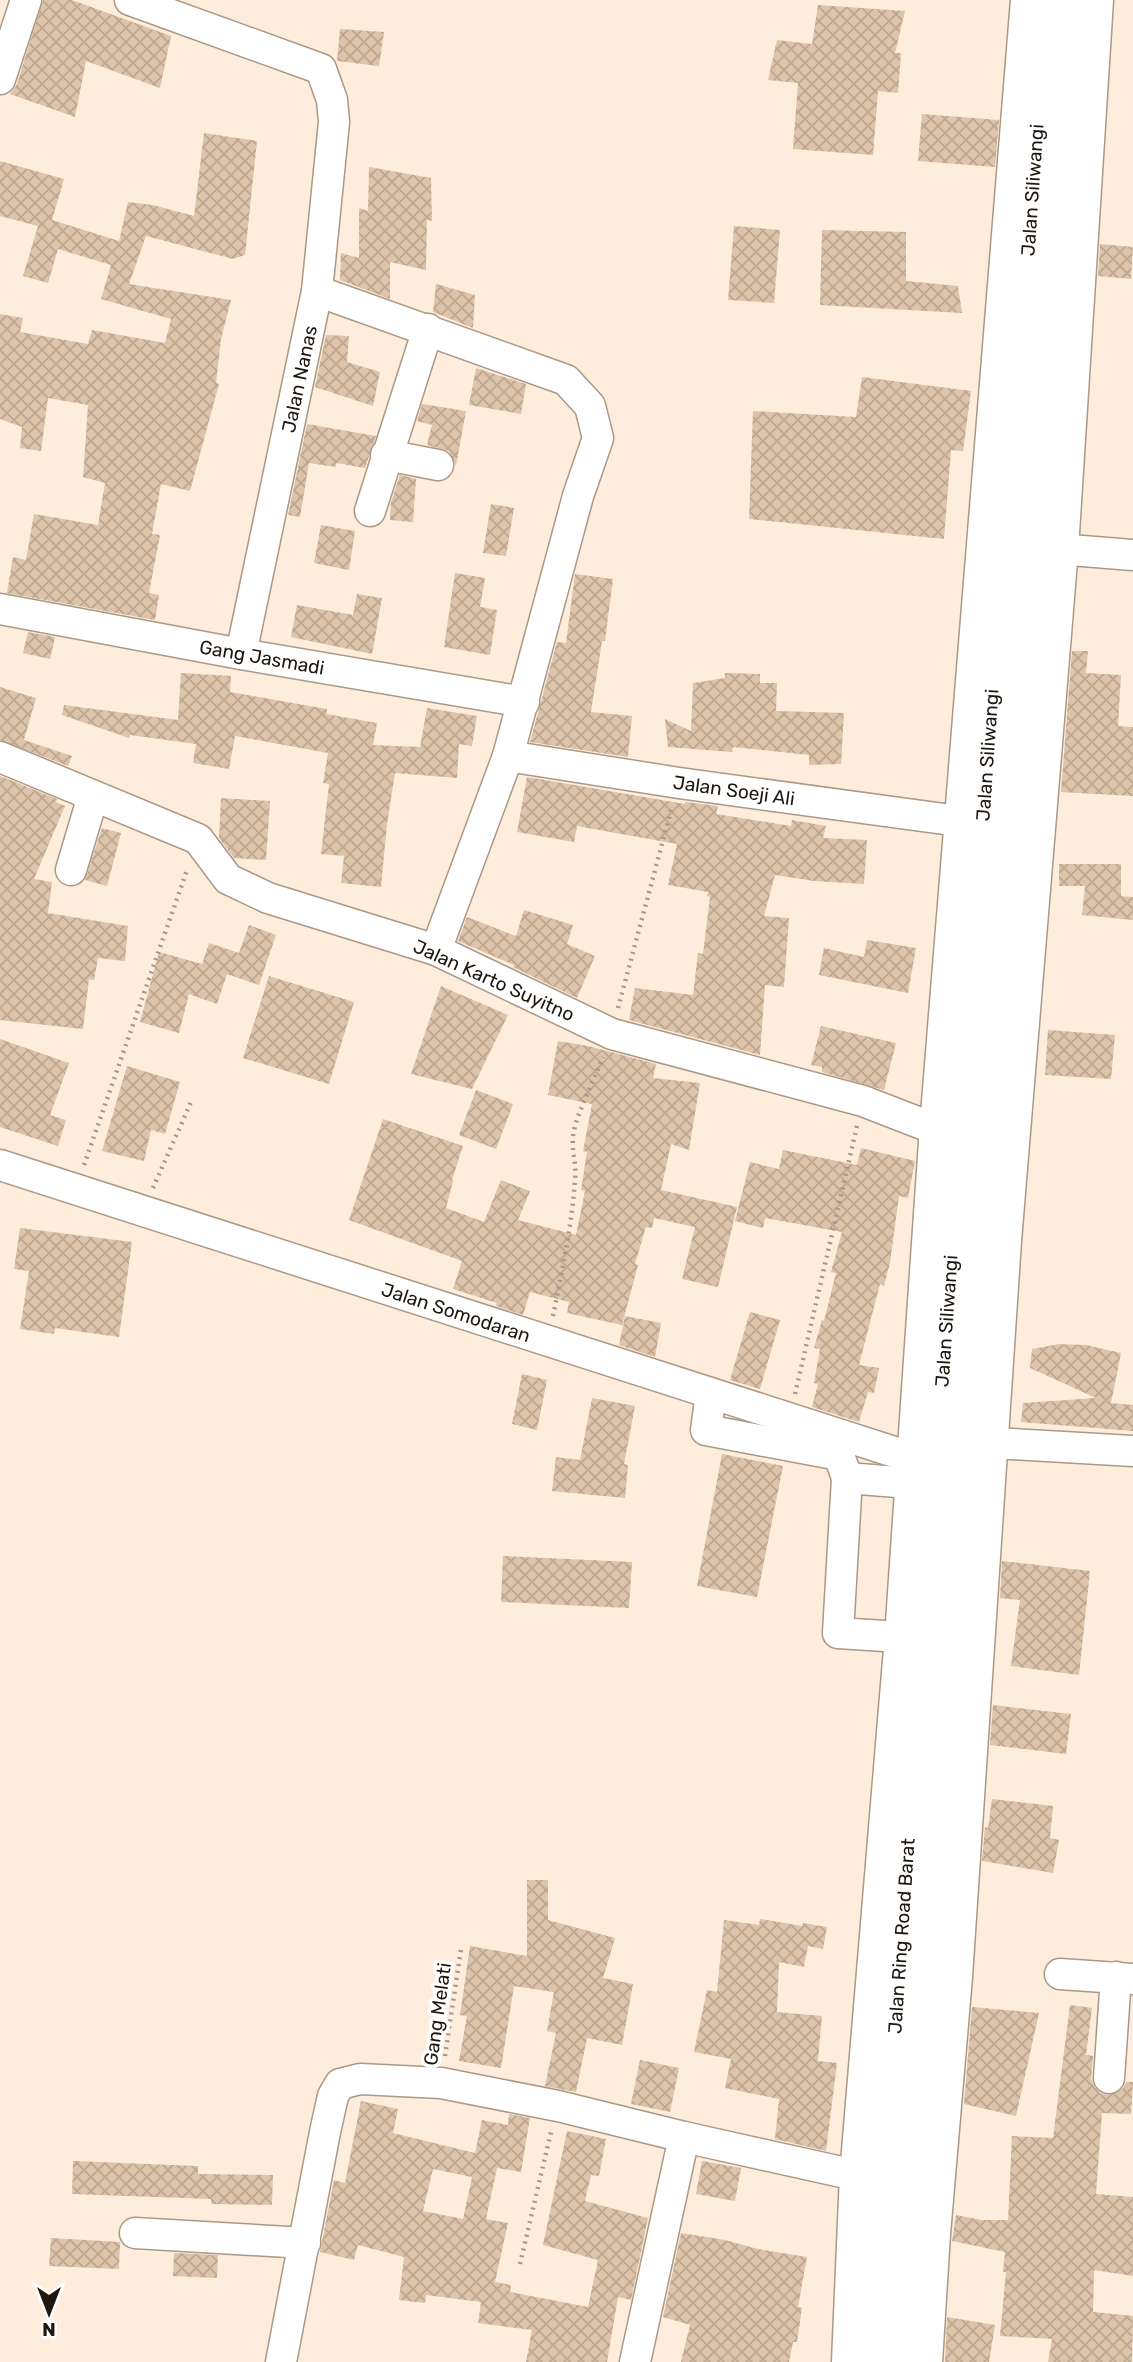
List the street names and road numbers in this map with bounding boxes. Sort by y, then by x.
street label: Jalan Siliwangi [1016,123,1049,257]
street label: Jalan Nanas [277,323,322,435]
street label: Gang Jasmadi [198,635,326,680]
street label: Jalan Siliwangi [971,688,1004,822]
street label: Jalan Soeji Ali [672,771,796,810]
street label: Jalan Karto Suyitno [410,935,578,1026]
street label: Jalan Siliwangi [930,1254,963,1388]
street label: Jalan Somodaran [379,1278,533,1347]
street label: Jalan Ring Road Barat [883,1837,920,2035]
street label: Gang Melati [419,1961,456,2067]

